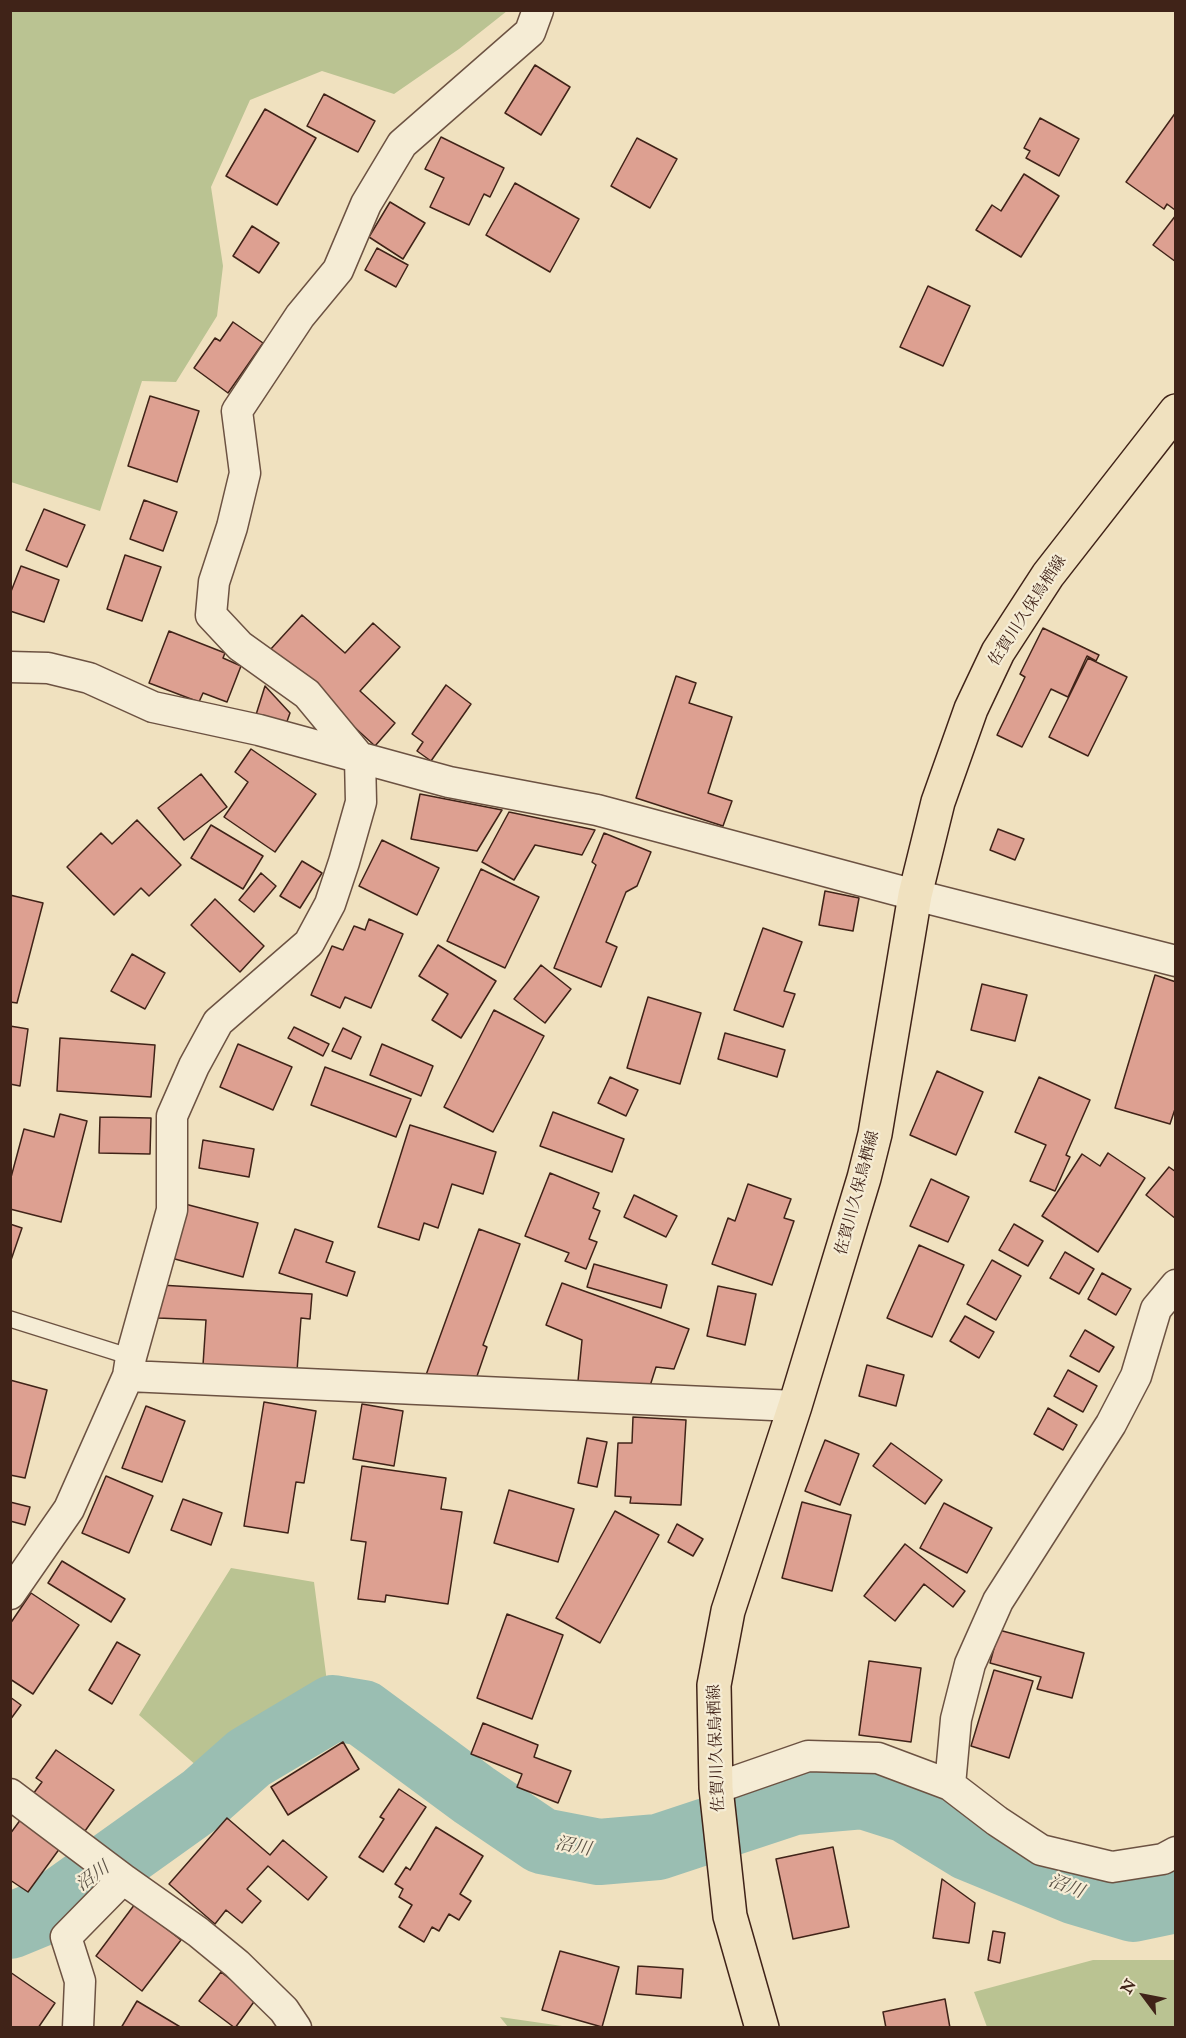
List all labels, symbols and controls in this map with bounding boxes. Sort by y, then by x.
street label: 佐賀川久保鳥栖線 [985,552,1071,670]
street label: 佐賀川久保鳥栖線 [832,1129,884,1257]
street label: 佐賀川久保鳥栖線 [705,1684,729,1812]
water label: 沼川 [553,1833,593,1861]
water label: 沼川 [72,1858,114,1896]
water label: 沼川 [1045,1870,1087,1904]
north arrow [1114,1966,1174,2026]
text: N [1117,1975,1140,1997]

